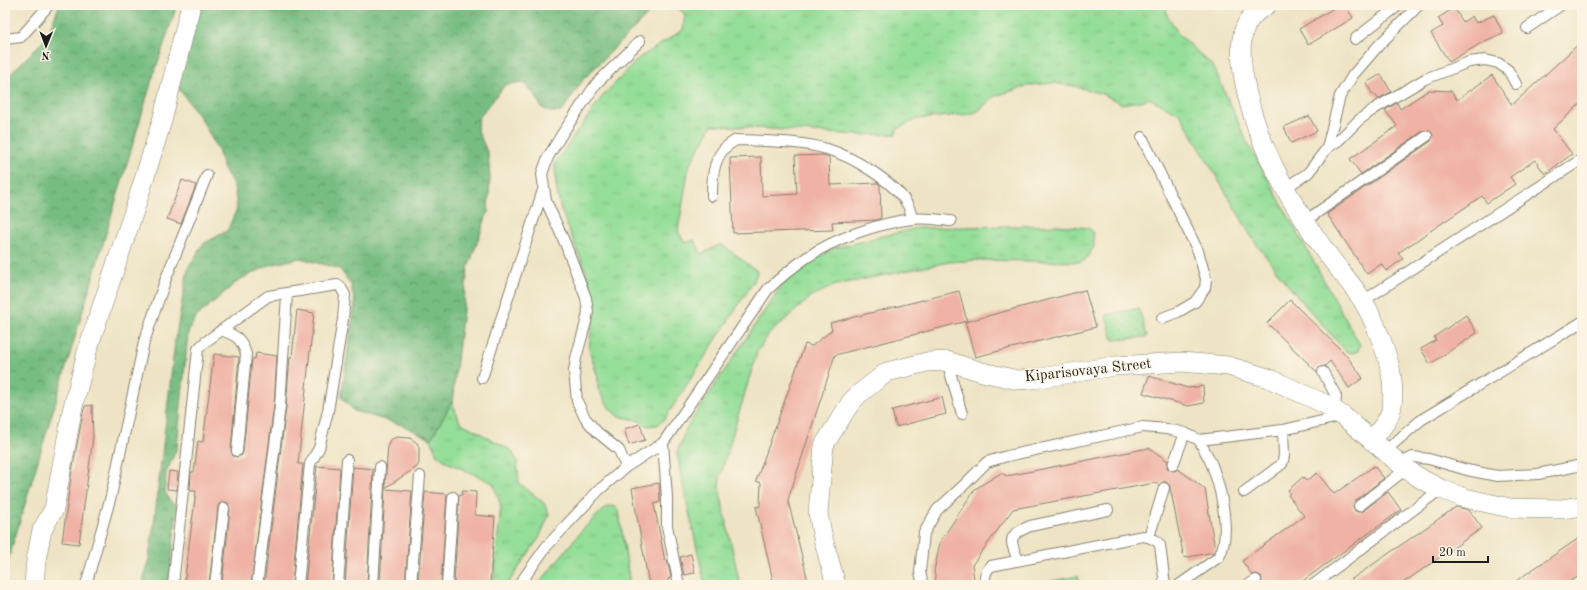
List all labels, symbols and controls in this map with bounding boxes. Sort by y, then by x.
north arrow [26,26,66,66]
text: N [41,49,50,60]
street label: Kiparisovaya Street [1024,357,1152,385]
scale bar [1433,538,1488,564]
text: 20 m [1439,547,1466,559]

